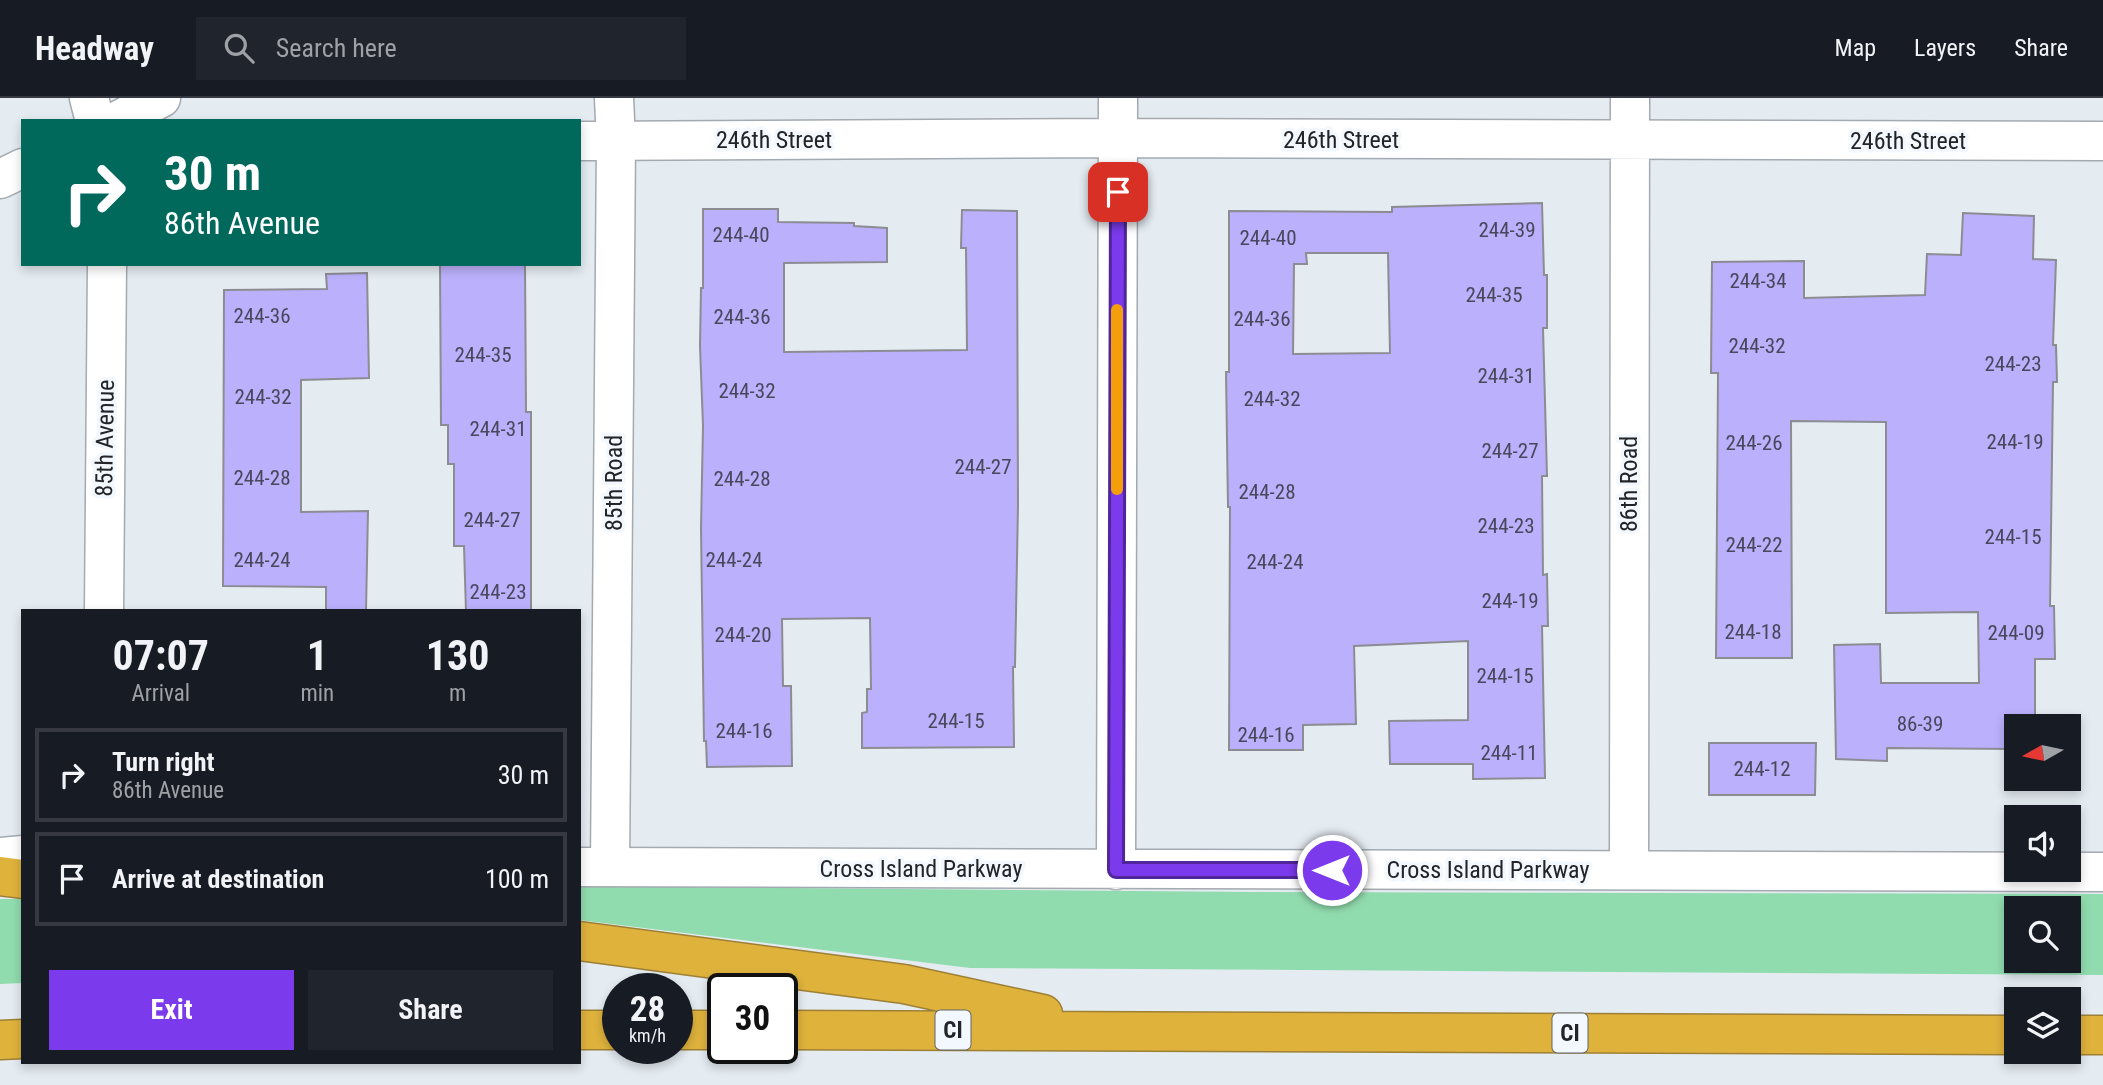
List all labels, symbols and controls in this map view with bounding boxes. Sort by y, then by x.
search box [196,17,686,80]
text: Headway [35,29,154,68]
icon: search [220,29,258,67]
text: Search here [276,33,397,63]
text: Map [1835,34,1876,62]
text: Layers [1914,34,1976,62]
text: Share [2014,34,2068,62]
street label: 246th Street [716,126,832,154]
street label: 246th Street [1283,126,1399,154]
street label: 246th Street [1850,127,1966,155]
text: 30 m [164,145,261,202]
icon: right [49,147,140,238]
pin [1088,162,1148,222]
icon: arrive [1099,173,1137,211]
text: 86th Avenue [164,204,320,242]
house number: 244-39 [1478,218,1536,242]
house number: 244-40 [712,223,770,247]
house number: 244-40 [1239,226,1297,250]
house number: 244-34 [1729,269,1787,293]
house number: 244-35 [1465,283,1523,307]
house number: 244-36 [233,304,291,328]
house number: 244-36 [713,305,771,329]
house number: 244-36 [1233,307,1291,331]
house number: 244-32 [1728,334,1786,358]
house number: 244-35 [454,343,512,367]
house number: 244-23 [1984,352,2042,376]
house number: 244-31 [1477,364,1535,388]
street label: 85th Avenue [90,379,120,497]
house number: 244-32 [718,379,776,403]
house number: 244-32 [234,385,292,409]
house number: 244-32 [1243,387,1301,411]
house number: 244-31 [469,417,527,441]
house number: 244-19 [1986,430,2044,454]
house number: 244-26 [1725,431,1783,455]
street label: 85th Road [600,435,628,531]
street label: 86th Road [1615,436,1643,532]
house number: 244-27 [1481,439,1539,463]
house number: 244-27 [954,455,1012,479]
house number: 244-28 [233,466,291,490]
house number: 244-28 [713,467,771,491]
house number: 244-28 [1238,480,1296,504]
house number: 244-27 [463,508,521,532]
house number: 244-23 [1477,514,1535,538]
house number: 244-15 [1984,525,2042,549]
house number: 244-22 [1725,533,1783,557]
house number: 244-24 [233,548,291,572]
house number: 244-24 [705,548,763,572]
house number: 244-24 [1246,550,1304,574]
house number: 244-23 [469,580,527,604]
house number: 244-19 [1481,589,1539,613]
house number: 244-18 [1724,620,1782,644]
house number: 244-09 [1987,621,2045,645]
house number: 244-20 [714,623,772,647]
text: 07:07 [113,631,209,680]
text: 1 [307,631,328,680]
text: 130 [426,631,489,680]
house number: 244-15 [1476,664,1534,688]
text: Arrival [131,680,190,707]
text: min [300,680,334,707]
text: m [449,680,466,707]
house number: 244-15 [927,709,985,733]
house number: 86-39 [1897,712,1943,736]
north arrow [2004,714,2081,791]
map controls [2004,714,2081,1064]
house number: 244-16 [715,719,773,743]
house number: 244-16 [1237,723,1295,747]
house number: 244-11 [1480,741,1538,765]
text: Turn right [112,747,214,777]
icon: right [53,756,91,794]
house number: 244-12 [1733,757,1791,781]
text: 30 m [498,760,549,790]
text: 86th Avenue [112,777,224,804]
button: sound [2004,805,2081,882]
position arrow [1295,833,1369,907]
street label: Cross Island Parkway [820,855,1022,883]
street label: Cross Island Parkway [1387,856,1589,884]
icon: arrive [53,860,91,898]
text: Arrive at destination [112,864,324,894]
text: 100 m [485,864,549,894]
button: search [2004,896,2081,973]
button: Exit [49,970,294,1050]
button: Share [308,970,553,1050]
speed limit sign: 30 [707,973,798,1064]
button: layers [2004,987,2081,1064]
text: 28 [630,989,665,1030]
road number: CI [936,1010,970,1049]
road number: CI [1552,1014,1588,1052]
text: km/h [629,1025,666,1046]

